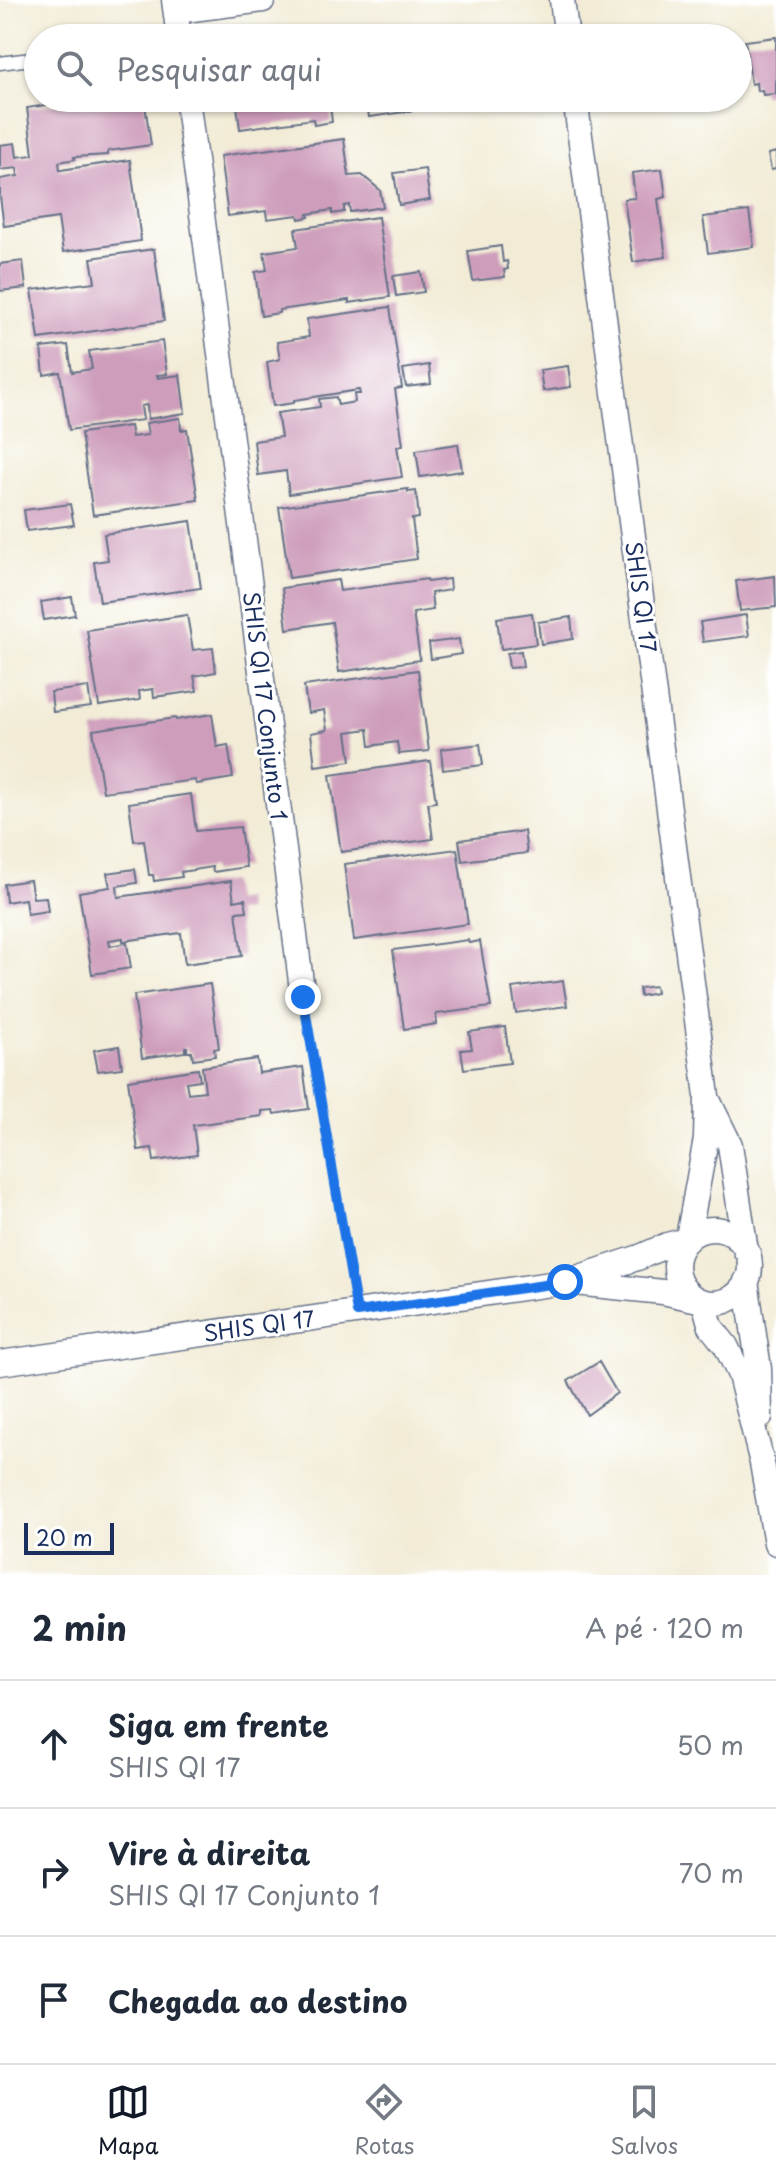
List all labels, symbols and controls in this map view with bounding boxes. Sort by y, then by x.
search box [24,24,752,112]
icon: search [52,46,96,90]
text: Pesquisar aqui [116,46,322,91]
street label: SHIS QI 17 [618,539,667,655]
street label: SHIS QI 17 Conjunto 1 [236,590,297,822]
route end [285,979,321,1015]
route start [547,1264,583,1300]
street label: SHIS QI 17 [201,1300,317,1349]
scale bar [24,1519,114,1555]
text: 20 m [36,1520,93,1553]
text: 2 min [32,1601,127,1653]
text: A pé · 120 m [585,1608,744,1647]
text: Siga em frente [108,1702,329,1747]
icon: ahead [32,1722,76,1766]
text: 50 m [677,1725,744,1764]
text: SHIS QI 17 [108,1747,240,1786]
text: Vire à direita [108,1830,310,1875]
icon: right [32,1850,76,1894]
text: 70 m [679,1853,744,1892]
text: SHIS QI 17 Conjunto 1 [108,1875,380,1914]
icon: arrive [32,1978,76,2022]
text: Chegada ao destino [108,1978,407,2023]
tab: Mapa [98,2080,159,2161]
tab: Rotas [355,2080,414,2161]
tab: Salvos [610,2080,678,2161]

